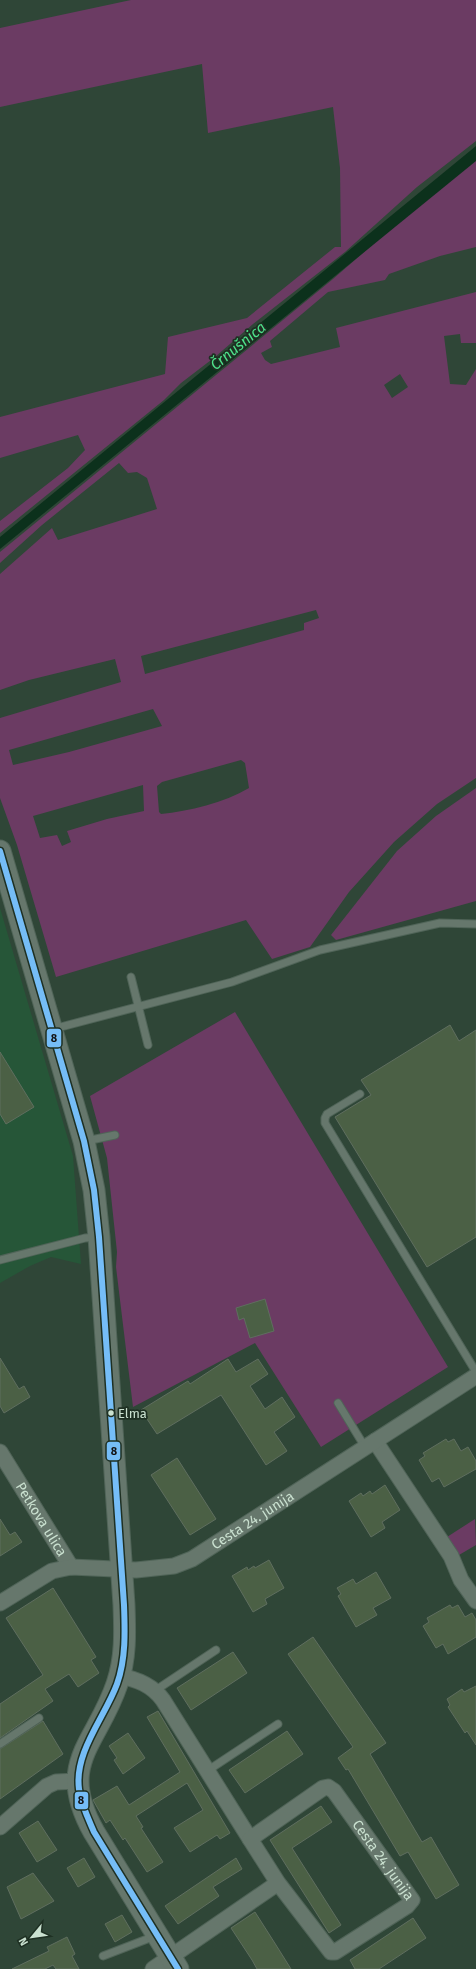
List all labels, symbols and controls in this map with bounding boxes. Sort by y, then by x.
water label: Črnušnica [207,318,269,374]
line badge: 8 [46,1028,62,1048]
text: 8 [51,1032,58,1045]
place label: Elma [118,1406,147,1421]
marker: Elma [106,1408,116,1418]
line badge: 8 [106,1441,121,1461]
text: 8 [111,1445,118,1458]
street label: Petkova ulica [12,1479,71,1559]
street label: Cesta 24. junija [208,1487,297,1553]
line badge: 8 [74,1791,89,1810]
text: 8 [78,1794,85,1807]
street label: Cesta 24. junija [349,1816,418,1903]
north arrow [12,1917,52,1957]
text: N [16,1935,31,1948]

